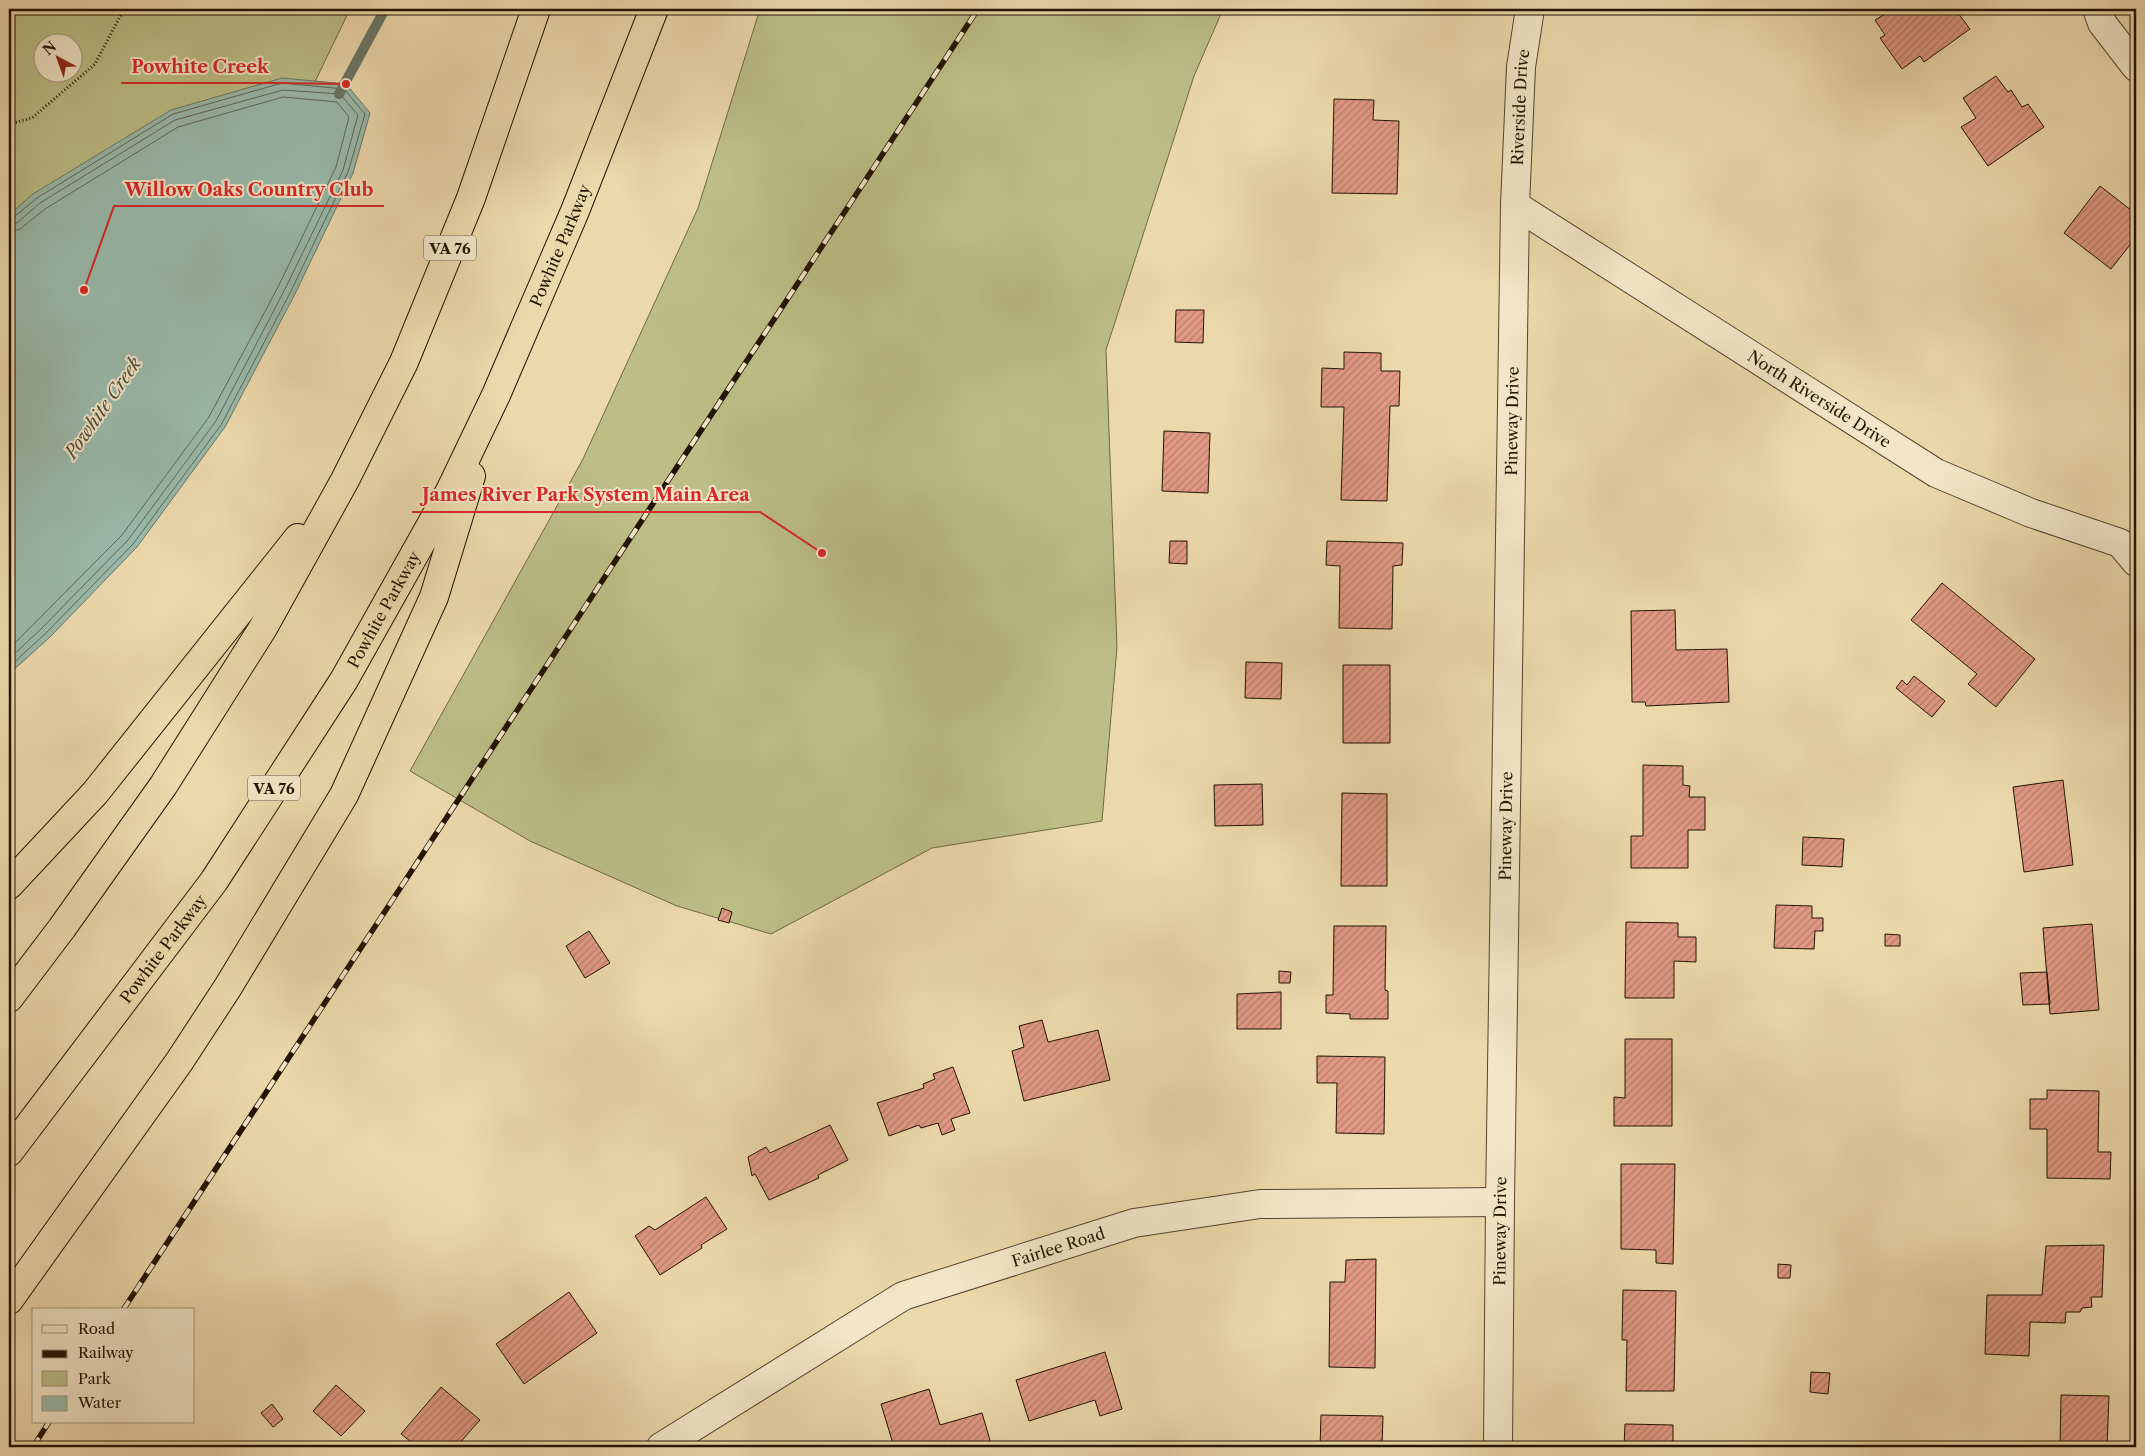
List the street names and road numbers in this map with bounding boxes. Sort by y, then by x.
street label: Riverside Drive [1507,48,1534,166]
street label: Powhite Parkway [525,180,595,310]
road number: VA 76 [424,236,476,260]
street label: North Riverside Drive [1744,346,1895,452]
street label: Pineway Drive [1501,366,1523,476]
street label: Powhite Parkway [343,547,425,671]
street label: Pineway Drive [1495,771,1516,881]
road number: VA 76 [248,776,300,800]
street label: Powhite Parkway [115,890,211,1007]
street label: Pineway Drive [1489,1176,1510,1286]
street label: Fairlee Road [1009,1223,1107,1271]

